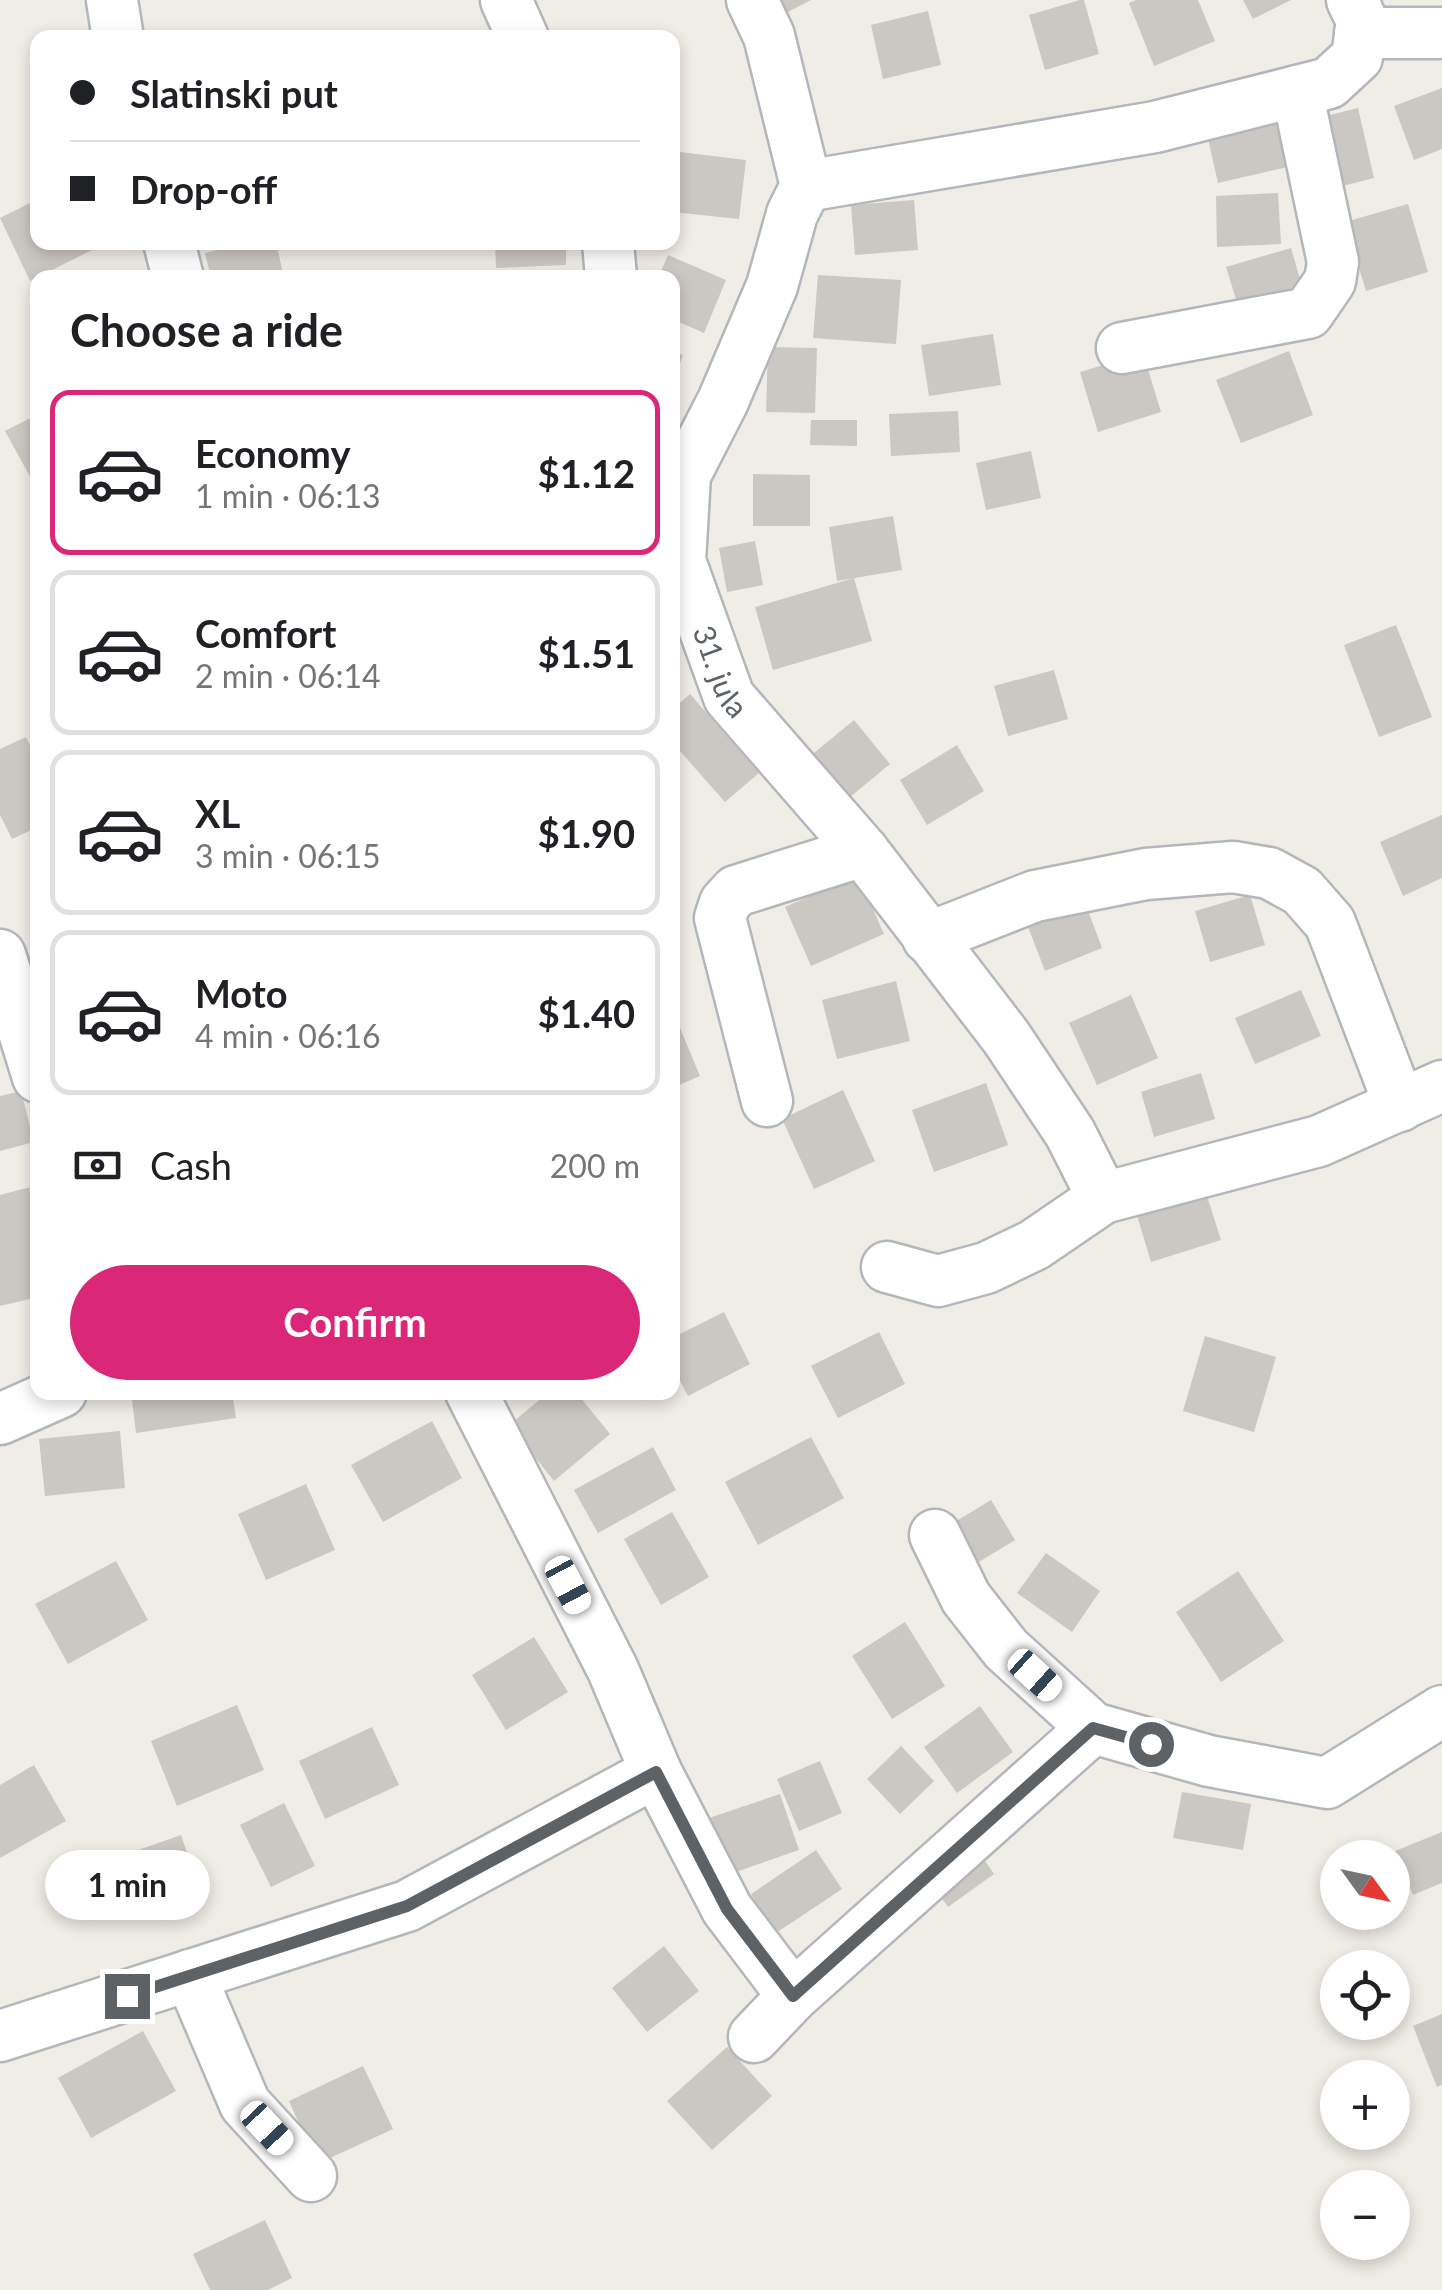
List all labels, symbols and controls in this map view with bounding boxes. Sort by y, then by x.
text: Slatinski put [130,70,338,116]
text: Drop-off [130,166,277,212]
text: Choose a ride [70,303,343,357]
icon: car [75,428,165,518]
text: Economy [195,430,350,476]
text: $1.12 [538,450,635,496]
text: 1 min · 06:13 [195,476,381,515]
icon: car [75,608,165,698]
text: Comfort [195,610,336,656]
street label: 31. jula [687,620,756,724]
text: $1.51 [538,630,635,676]
text: 2 min · 06:14 [195,656,381,695]
icon: car [75,788,165,878]
text: XL [195,790,240,836]
text: $1.90 [538,810,635,856]
text: 3 min · 06:15 [195,836,381,875]
icon: car [75,968,165,1058]
text: Moto [195,970,288,1016]
text: $1.40 [538,990,635,1036]
text: 4 min · 06:16 [195,1016,381,1055]
icon: cash [70,1138,125,1193]
text: Cash [150,1142,232,1188]
text: 200 m [550,1146,640,1185]
button: Confirm [70,1265,640,1380]
car [541,1551,595,1619]
car [1003,1644,1067,1706]
route start [1129,1722,1174,1767]
north arrow [1320,1840,1410,1930]
map controls [1320,1840,1410,2260]
callout: 1 min [44,1851,210,1921]
text: 1 min [88,1865,167,1904]
button: locate [1320,1950,1410,2040]
route end [105,1974,150,2019]
button: + [1320,2060,1410,2150]
car [236,2096,298,2160]
button: − [1320,2170,1410,2260]

